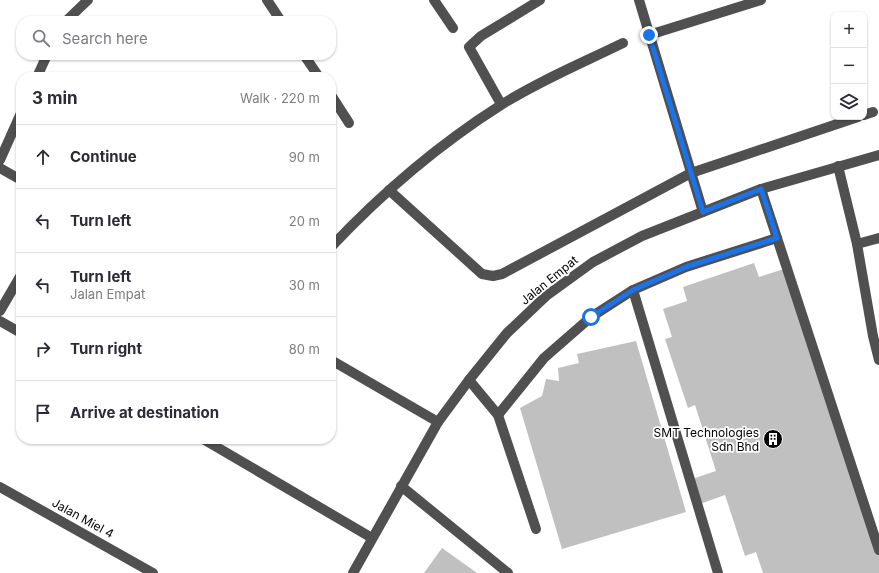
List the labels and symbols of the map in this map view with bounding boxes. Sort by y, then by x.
route end [640,26,658,44]
street label: Jalan Empat [517,252,581,308]
route start [582,308,600,326]
place label: SMT Technologies Sdn Bhd [654,425,759,454]
building icon: SMT Technologies Sdn Bhd [762,428,784,450]
street label: Jalan Miel 4 [49,495,117,541]

